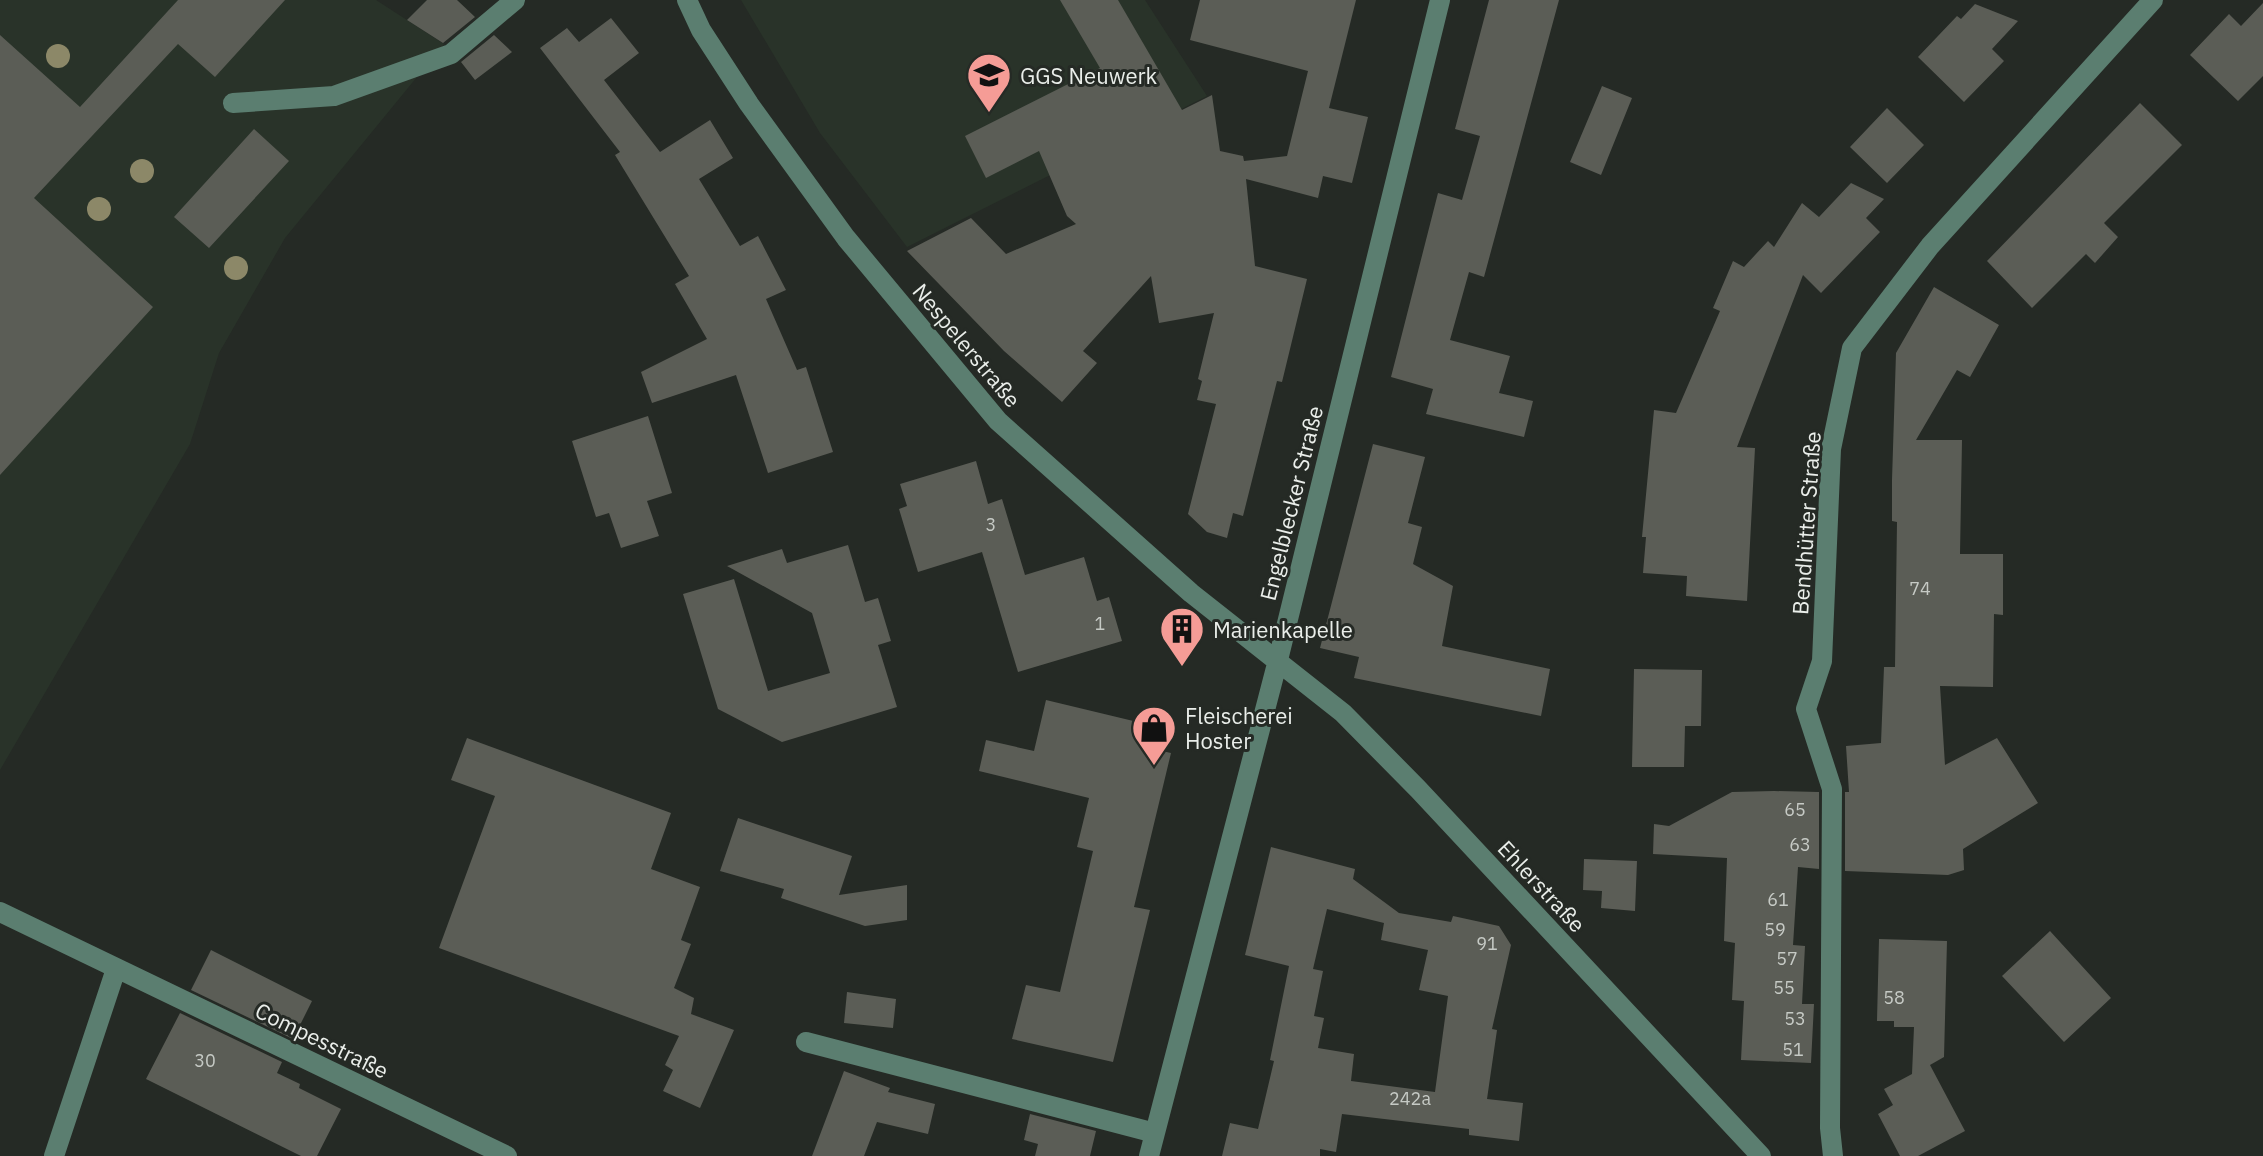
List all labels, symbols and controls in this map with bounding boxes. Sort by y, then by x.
school or university icon: GGS Neuwerk [965,51,1013,114]
place label: GGS Neuwerk [1020,61,1158,90]
street label: Nespelerstraße [907,277,1027,413]
street label: Engelblecker Straße [1253,403,1329,603]
street label: Bendhütter Straße [1785,430,1827,616]
house number: 3 [986,513,996,536]
house number: 74 [1909,577,1931,600]
building icon: Marienkapelle [1158,605,1206,668]
house number: 1 [1095,612,1105,635]
place label: Marienkapelle [1213,615,1353,644]
place label: Fleischerei Hoster [1185,701,1293,755]
shop icon: Fleischerei Hoster [1130,704,1178,767]
house number: 65 [1784,798,1806,821]
house number: 63 [1789,833,1811,856]
street label: Ehlerstraße [1492,834,1592,938]
house number: 61 [1767,888,1789,911]
house number: 59 [1764,918,1786,941]
house number: 91 [1476,932,1498,955]
house number: 57 [1776,947,1798,970]
house number: 55 [1773,976,1795,999]
house number: 58 [1883,986,1905,1009]
street label: Compesstraße [251,995,393,1085]
house number: 53 [1784,1007,1806,1030]
house number: 51 [1782,1038,1804,1061]
house number: 30 [194,1049,216,1072]
house number: 242a [1389,1087,1431,1110]

